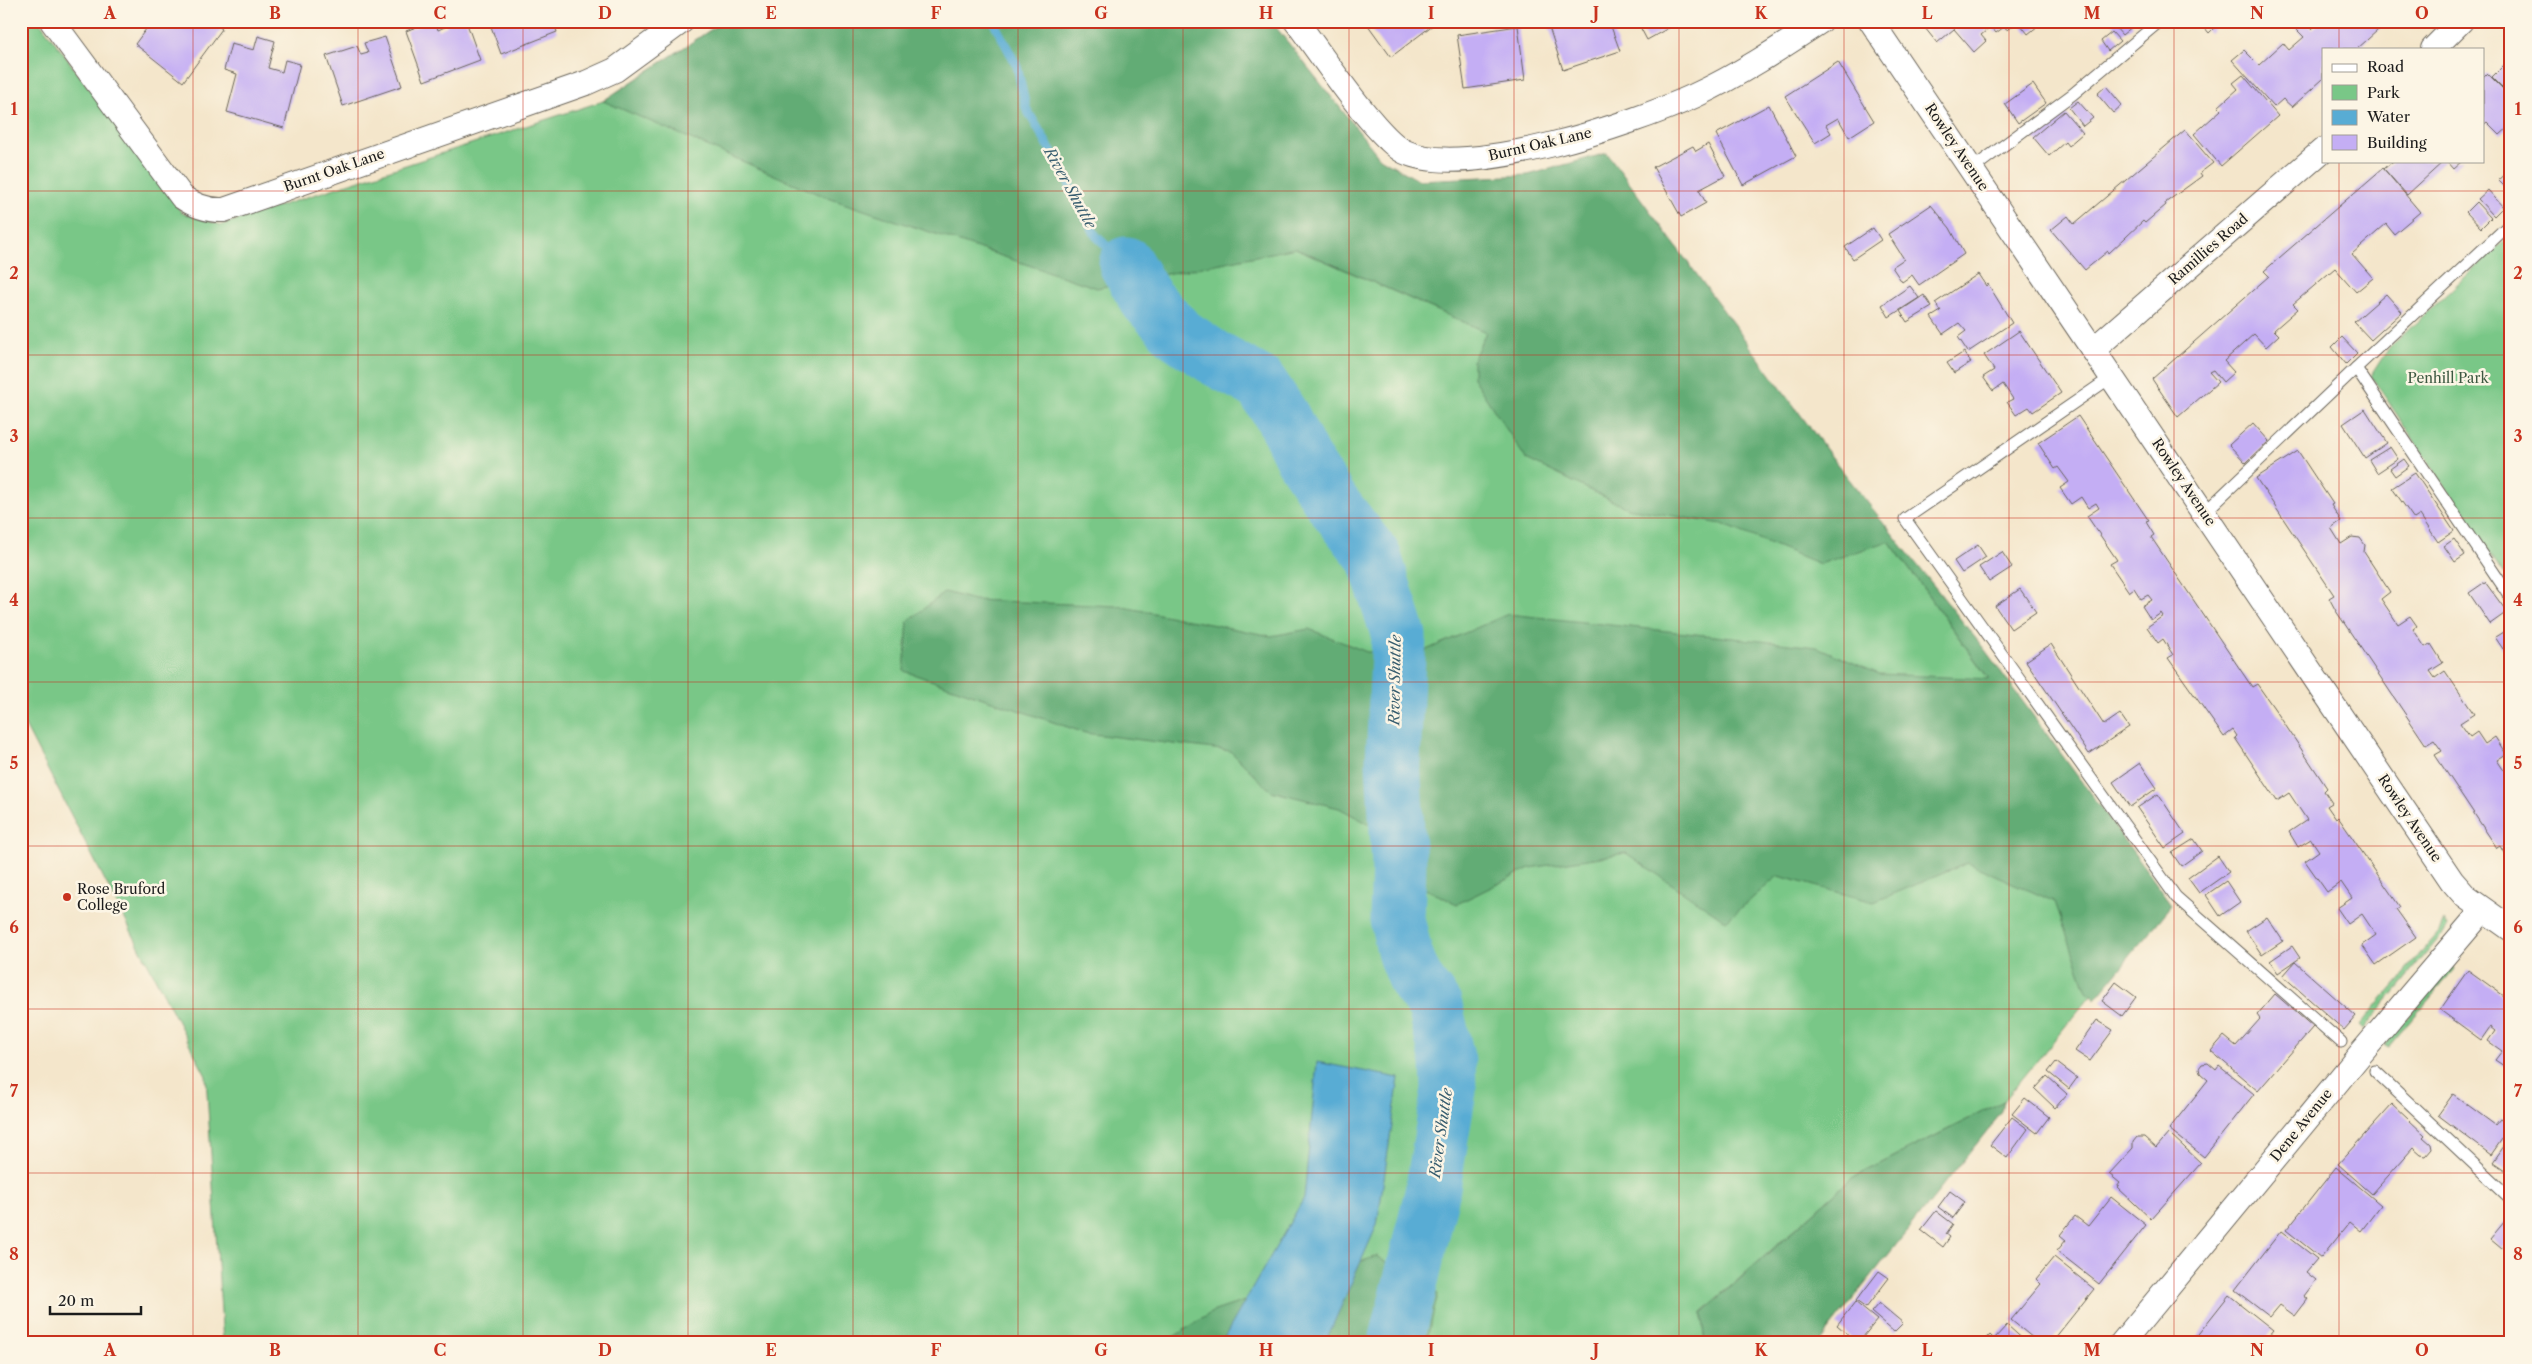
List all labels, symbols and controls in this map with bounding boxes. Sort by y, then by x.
text: A [103,3,117,23]
text: B [269,3,281,23]
text: C [434,3,446,23]
text: D [598,3,612,23]
text: E [765,3,777,23]
text: F [931,3,942,23]
text: G [1094,3,1108,23]
text: H [1259,3,1273,23]
text: I [1428,3,1435,23]
text: J [1590,3,1599,23]
text: K [1755,3,1769,23]
text: L [1921,3,1933,23]
text: M [2084,3,2101,23]
text: N [2250,3,2264,23]
text: O [2415,3,2429,23]
legend [2322,48,2484,162]
text: Road [2367,57,2404,76]
text: Park [2367,83,2401,102]
text: 1 [10,99,18,119]
text: 1 [2514,99,2522,119]
street label: Rowley Avenue [1921,100,1993,194]
text: Water [2366,107,2411,126]
street label: Burnt Oak Lane [1487,123,1594,165]
text: Building [2367,133,2427,152]
water label: River Shuttle [1040,143,1101,232]
street label: Burnt Oak Lane [281,144,387,196]
street label: Ramillies Road [2164,209,2252,289]
text: 2 [9,263,19,283]
text: 2 [2513,263,2523,283]
park label: Penhill Park [2408,369,2489,387]
text: 3 [9,426,19,446]
text: 3 [2513,426,2523,446]
street label: Rowley Avenue [2148,435,2220,529]
text: 4 [9,590,19,610]
text: 4 [2513,590,2523,610]
water label: River Shuttle [1384,634,1405,726]
text: 5 [10,753,19,773]
text: 5 [2514,753,2523,773]
street label: Rowley Avenue [2374,771,2446,865]
place label: Rose Bruford College [77,880,166,914]
marker: Rose Bruford College [61,891,73,903]
text: 6 [9,917,19,937]
text: 6 [2513,917,2523,937]
text: 7 [10,1081,19,1101]
text: 7 [2514,1081,2523,1101]
street label: Dene Avenue [2266,1085,2336,1165]
water label: River Shuttle [1425,1086,1456,1180]
text: 8 [9,1244,19,1264]
text: 8 [2513,1244,2523,1264]
scale bar [50,1284,141,1316]
text: 20 m [58,1291,94,1310]
text: A [103,1340,117,1360]
text: B [269,1340,281,1360]
text: C [434,1340,446,1360]
text: D [598,1340,612,1360]
text: E [765,1340,777,1360]
text: F [931,1340,942,1360]
text: G [1094,1340,1108,1360]
text: H [1259,1340,1273,1360]
text: I [1428,1340,1435,1360]
text: J [1590,1340,1599,1360]
text: K [1755,1340,1769,1360]
text: L [1921,1340,1933,1360]
text: M [2084,1340,2101,1360]
text: N [2250,1340,2264,1360]
text: O [2415,1340,2429,1360]

